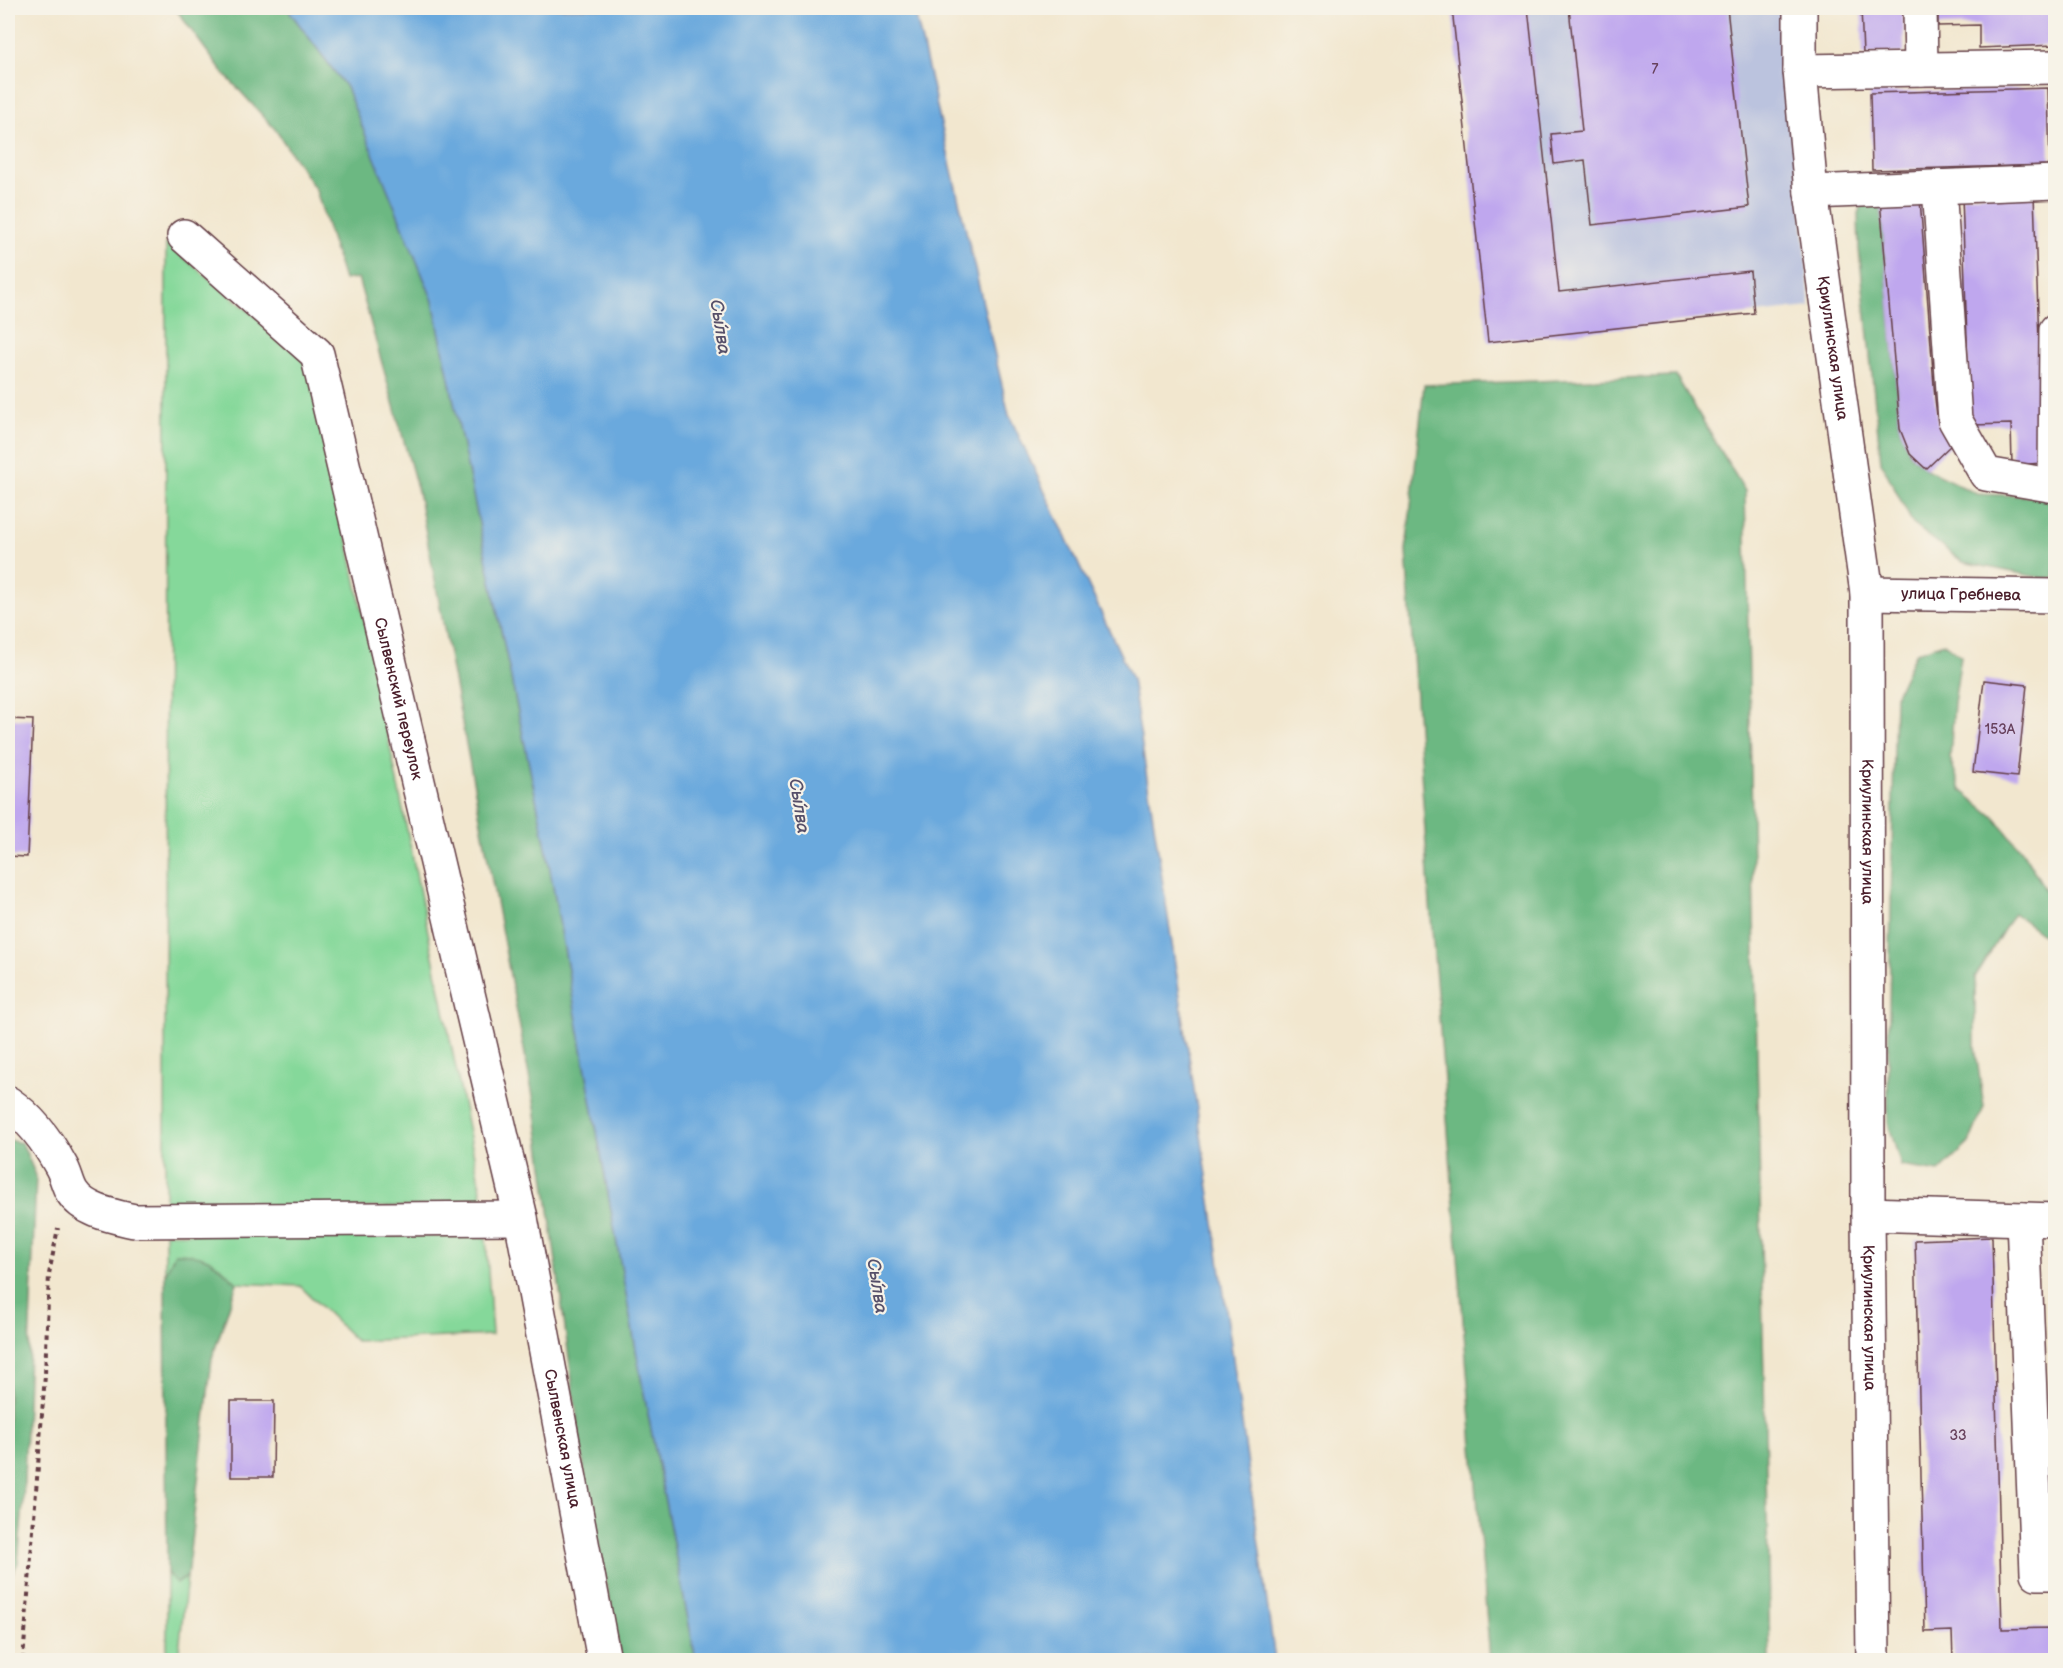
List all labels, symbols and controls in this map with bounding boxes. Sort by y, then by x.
house number: 7 [1652,61,1659,78]
street label: Криулинская улица [1813,274,1852,422]
water label: Сы́лва [705,298,735,356]
street label: улица Гребнева [1901,584,2022,605]
street label: Сылвенский переулок [370,616,427,782]
house number: 153А [1985,721,2016,738]
street label: Криулинская улица [1858,759,1877,905]
water label: Сы́лва [784,777,814,835]
street label: Криулинская улица [1859,1245,1879,1391]
water label: Сы́лва [862,1257,892,1315]
street label: Сылвенская улица [540,1368,585,1510]
house number: 33 [1949,1427,1967,1444]

